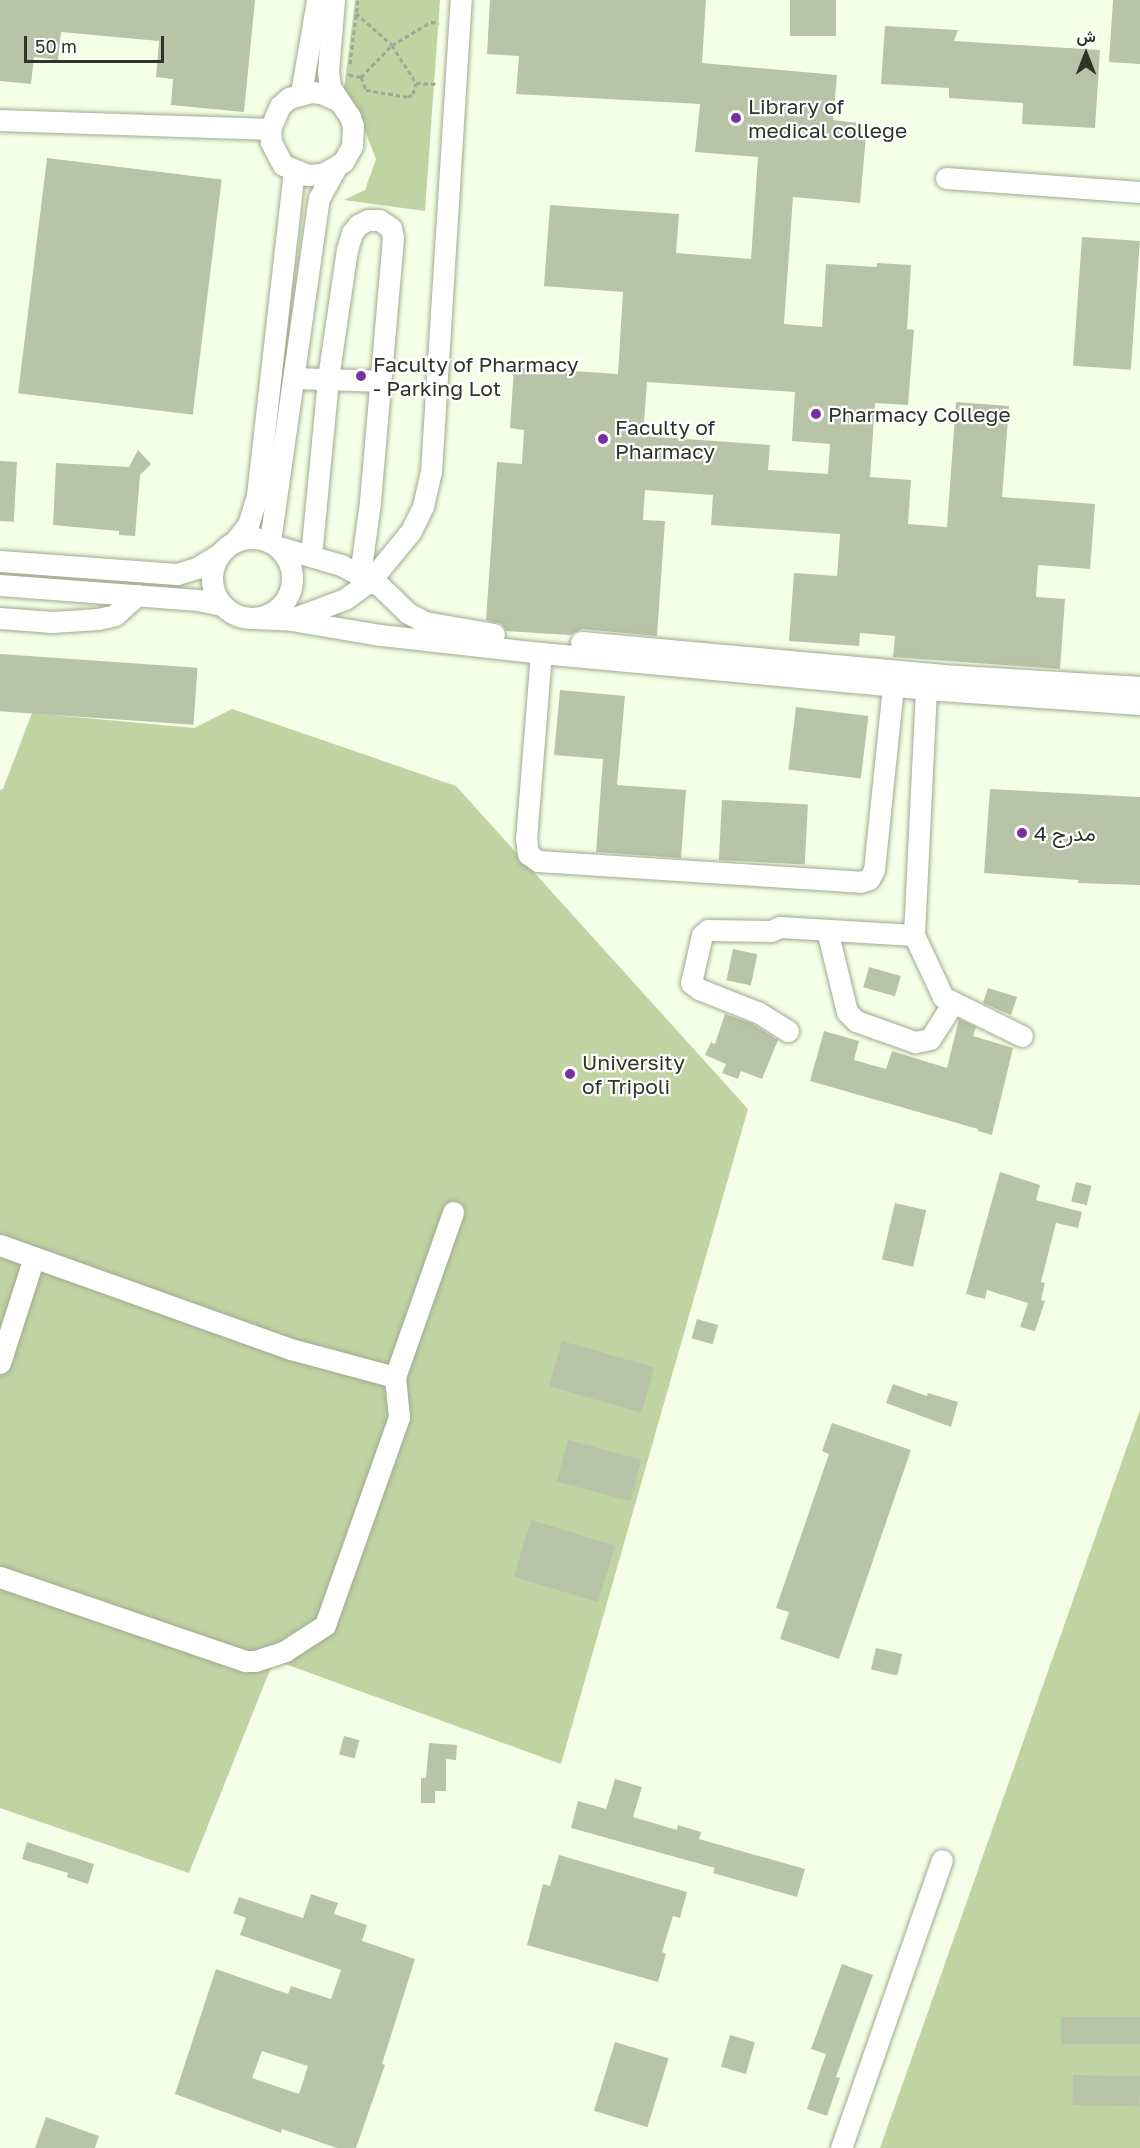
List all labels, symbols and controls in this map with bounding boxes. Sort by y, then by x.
scale bar [27,24,166,62]
north arrow [1056,24,1116,84]
text: ش [1076,26,1096,46]
text: 50 m [35,35,77,57]
place label: Library of medical college [748,93,907,143]
marker: Library of medical college [729,111,743,125]
place label: Faculty of Pharmacy - Parking Lot [373,351,578,401]
marker: Faculty of Pharmacy - Parking Lot [354,369,368,383]
place label: Pharmacy College [828,401,1011,427]
marker: Pharmacy College [809,407,823,421]
place label: Faculty of Pharmacy [615,414,715,464]
marker: Faculty of Pharmacy [596,432,610,446]
place label: مدرج 4 [1034,820,1096,846]
marker: مدرج 4 [1015,826,1029,840]
place label: University of Tripoli [582,1049,685,1099]
marker: University of Tripoli [563,1067,577,1081]

